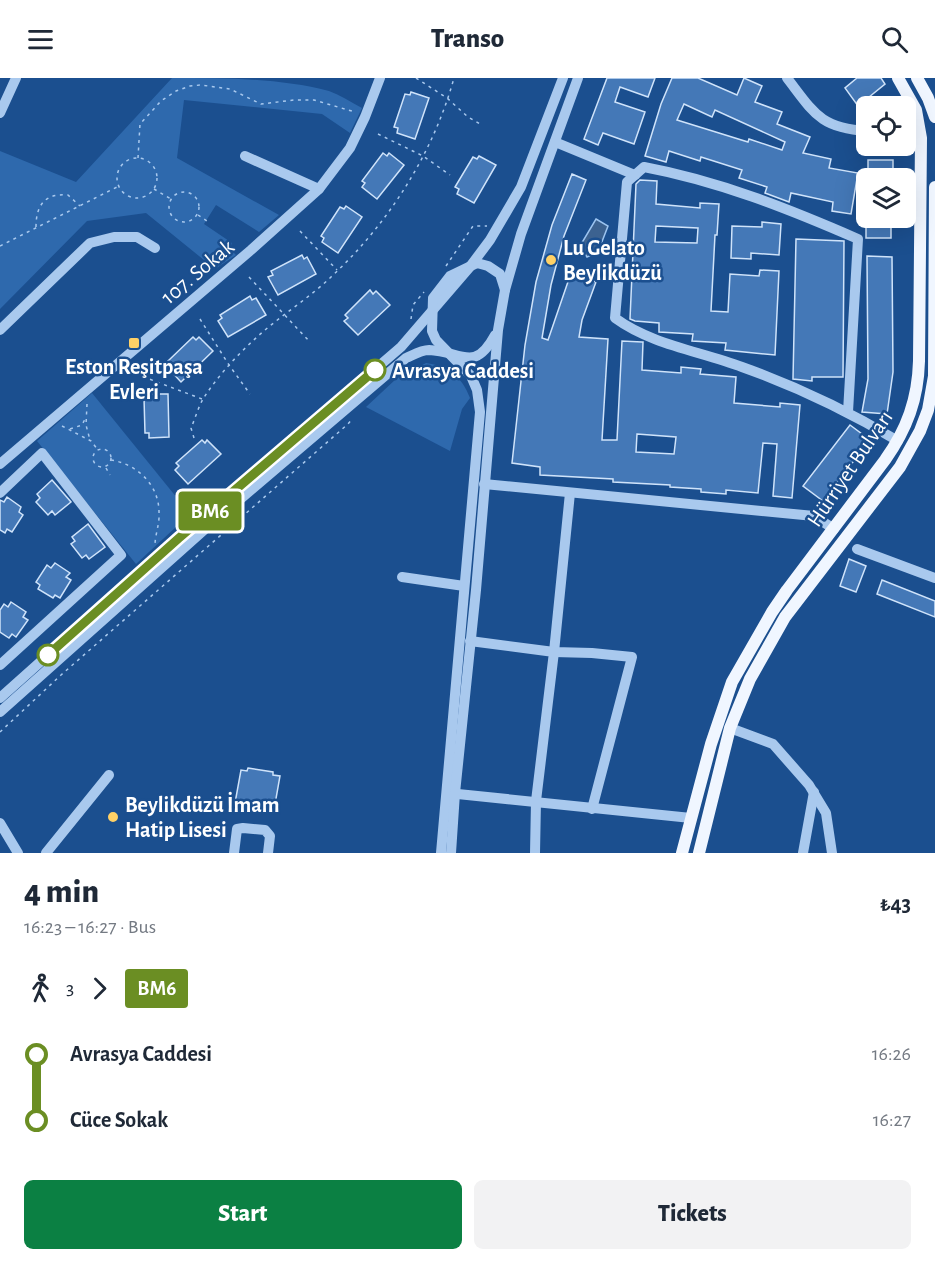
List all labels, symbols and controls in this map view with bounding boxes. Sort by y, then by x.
icon: menu [24,23,57,56]
icon: search [878,23,911,56]
text: Transo [431,25,504,52]
map controls [856,96,916,228]
button: locate [856,96,916,156]
button: layers [856,168,916,228]
street label: 107. Sokak [157,235,238,308]
place label: Lu Gelato Beylikdüzü [563,237,662,285]
marker: Lu Gelato Beylikdüzü [544,253,558,267]
marker: Eston Reşitpaşa Evleri [127,336,141,350]
place label: Eston Reşitpaşa Evleri [65,356,203,403]
marker: Avrasya Caddesi [364,359,386,381]
place label: Avrasya Caddesi [392,360,534,383]
street label: Hürriyet Bulvarı [803,406,897,531]
line badge: BM6 [176,492,244,530]
text: BM6 [190,501,230,522]
unlabelled marker [37,644,59,666]
place label: Beylikdüzü İmam Hatip Lisesi [125,791,279,841]
marker: Beylikdüzü İmam Hatip Lisesi [106,810,120,824]
text: 4 min [24,876,99,909]
text: ₺43 [880,893,911,915]
text: 16:23 – 16:27 · Bus [24,917,156,937]
icon: walk [24,972,57,1005]
icon: forward [83,972,116,1005]
text: 3 [66,978,74,998]
text: BM6 [137,978,176,999]
text: Avrasya Caddesi [70,1043,212,1065]
text: 16:26 [872,1044,911,1064]
text: Cüce Sokak [70,1109,168,1131]
text: 16:27 [873,1110,911,1130]
button: Start [24,1180,462,1249]
button: Tickets [474,1180,911,1249]

